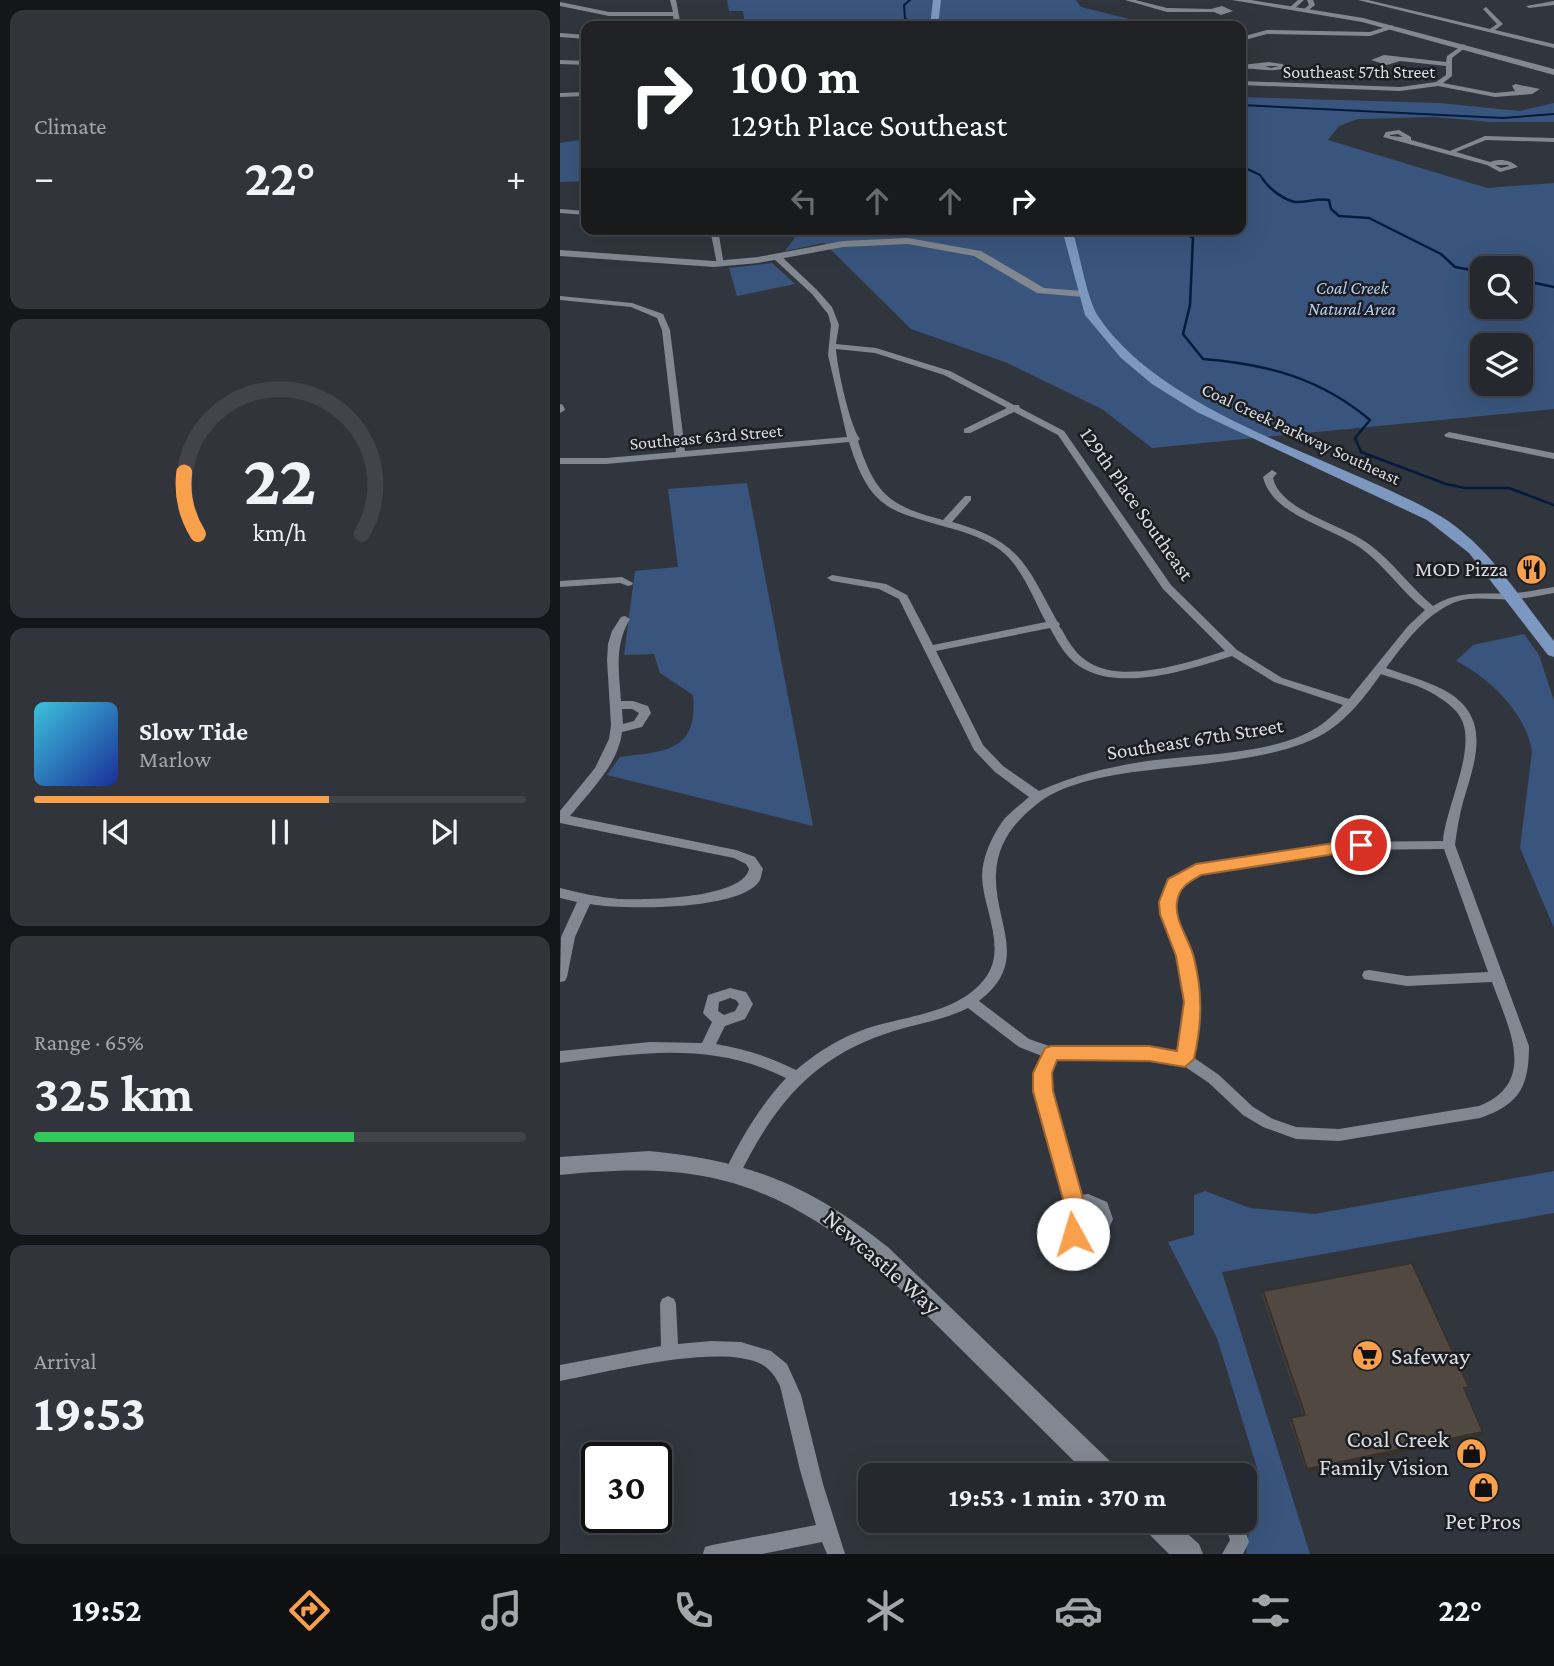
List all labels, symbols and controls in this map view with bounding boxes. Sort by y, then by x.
icon: right [616,49,707,140]
text: 100 m [731,49,860,104]
street label: Southeast 57th Street [1283,62,1436,82]
text: 129th Place Southeast [731,107,1007,143]
text: Climate [34,113,106,139]
text: 22° [244,148,316,206]
text: − [34,156,54,198]
text: + [506,156,526,198]
icon: left [785,182,823,220]
icon: ahead [858,182,896,220]
icon: ahead [931,182,969,220]
icon: right [1004,182,1042,220]
map controls [1470,256,1533,396]
button: search [1470,256,1533,319]
park label: Coal Creek Natural Area [1308,278,1397,319]
button: layers [1470,333,1533,396]
street label: Coal Creek Parkway Southeast [1199,379,1404,489]
street label: Southeast 63rd Street [629,420,784,454]
street label: 129th Place Southeast [1075,423,1199,586]
text: 22 [243,440,317,521]
text: km/h [253,519,307,546]
restaurant icon: MOD Pizza [1514,552,1548,586]
place label: MOD Pizza [1415,557,1508,581]
street label: Southeast 67th Street [1105,713,1286,765]
text: Slow Tide [139,717,248,746]
text: Marlow [139,746,211,772]
icon: previous [97,813,135,851]
icon: pause [261,813,299,851]
icon: next [425,813,463,851]
pin [1331,815,1391,875]
icon: arrive [1342,826,1380,864]
text: Range · 65% [34,1029,144,1055]
text: 325 km [34,1064,193,1122]
position arrow [1036,1197,1110,1271]
street label: Newcastle Way [818,1203,947,1320]
supermarket icon: Safeway [1351,1339,1385,1373]
place label: Safeway [1391,1342,1471,1369]
text: Arrival [34,1348,97,1374]
text: 19:53 [34,1383,146,1441]
place label: Coal Creek Family Vision [1319,1425,1450,1480]
shop icon: Coal Creek Family Vision [1455,1436,1489,1470]
speed limit sign: 30 [581,1442,672,1533]
shop icon: Pet Pros [1466,1470,1500,1504]
text: 19:53 · 1 min · 370 m [949,1483,1166,1512]
place label: Pet Pros [1445,1507,1521,1534]
icon: directions [285,1586,334,1635]
icon: music [477,1586,526,1635]
icon: phone [669,1586,718,1635]
icon: climate [861,1586,910,1635]
icon: car [1054,1586,1103,1635]
icon: filters [1246,1586,1295,1635]
text: 19:52 [72,1592,141,1628]
text: 22° [1438,1592,1482,1628]

